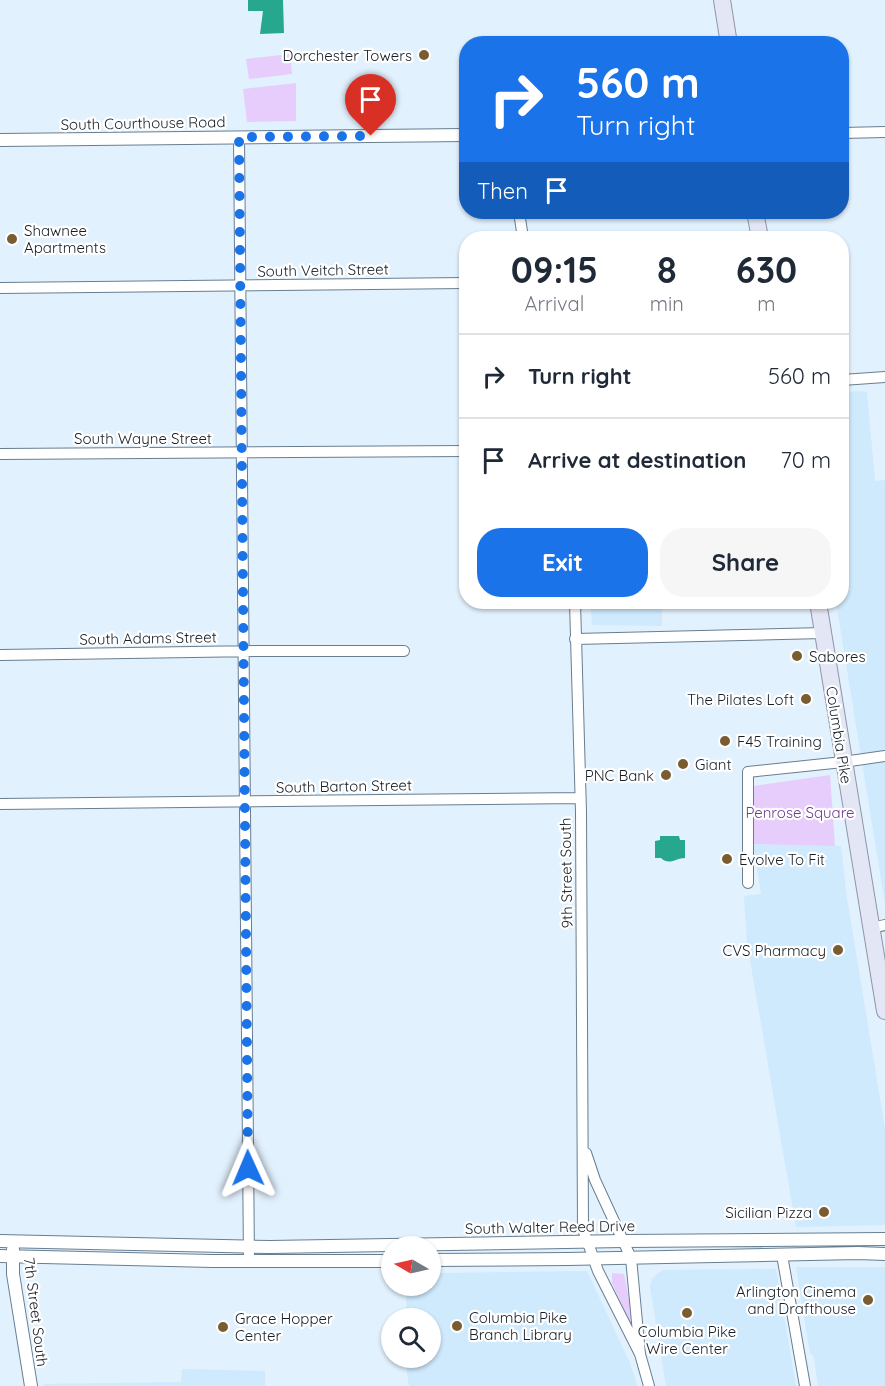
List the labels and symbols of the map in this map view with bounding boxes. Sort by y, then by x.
place label: Dorchester Towers [283,46,412,65]
marker: Dorchester Towers [417,48,431,62]
pin [345,74,396,136]
street label: South Courthouse Road [60,112,226,134]
place label: Shawnee Apartments [24,221,106,257]
marker: Shawnee Apartments [5,232,19,246]
street label: South Veitch Street [257,259,389,281]
street label: South Wayne Street [74,429,212,448]
street label: South Adams Street [79,627,217,649]
place label: Sabores [809,647,866,666]
marker: Sabores [790,649,804,663]
street label: Columbia Pike [822,685,856,785]
place label: The Pilates Loft [687,690,794,709]
marker: The Pilates Loft [799,692,813,706]
place label: F45 Training [737,732,822,751]
marker: F45 Training [718,734,732,748]
place label: Giant [695,755,731,774]
marker: Giant [676,757,690,771]
place label: PNC Bank [585,766,654,785]
marker: PNC Bank [659,768,673,782]
street label: South Barton Street [276,775,412,797]
park label: Penrose Square [745,803,855,822]
street label: 9th Street South [556,817,576,929]
place label: Evolve To Fit [739,850,825,869]
marker: Evolve To Fit [720,852,734,866]
place label: CVS Pharmacy [722,941,826,960]
marker: CVS Pharmacy [831,943,845,957]
position arrow [216,1136,280,1200]
place label: Sicilian Pizza [725,1203,812,1222]
marker: Sicilian Pizza [817,1205,831,1219]
street label: South Walter Reed Drive [465,1216,635,1238]
north arrow [381,1236,441,1296]
street label: 7th Street South [20,1256,52,1368]
place label: Arlington Cinema and Drafthouse [736,1282,856,1318]
marker: Arlington Cinema and Drafthouse [861,1293,875,1307]
marker: Columbia Pike Wire Center [680,1306,694,1320]
place label: Columbia Pike Branch Library [469,1308,572,1344]
place label: Grace Hopper Center [235,1309,333,1345]
marker: Columbia Pike Branch Library [450,1319,464,1333]
marker: Grace Hopper Center [216,1320,230,1334]
place label: Columbia Pike Wire Center [638,1322,736,1358]

